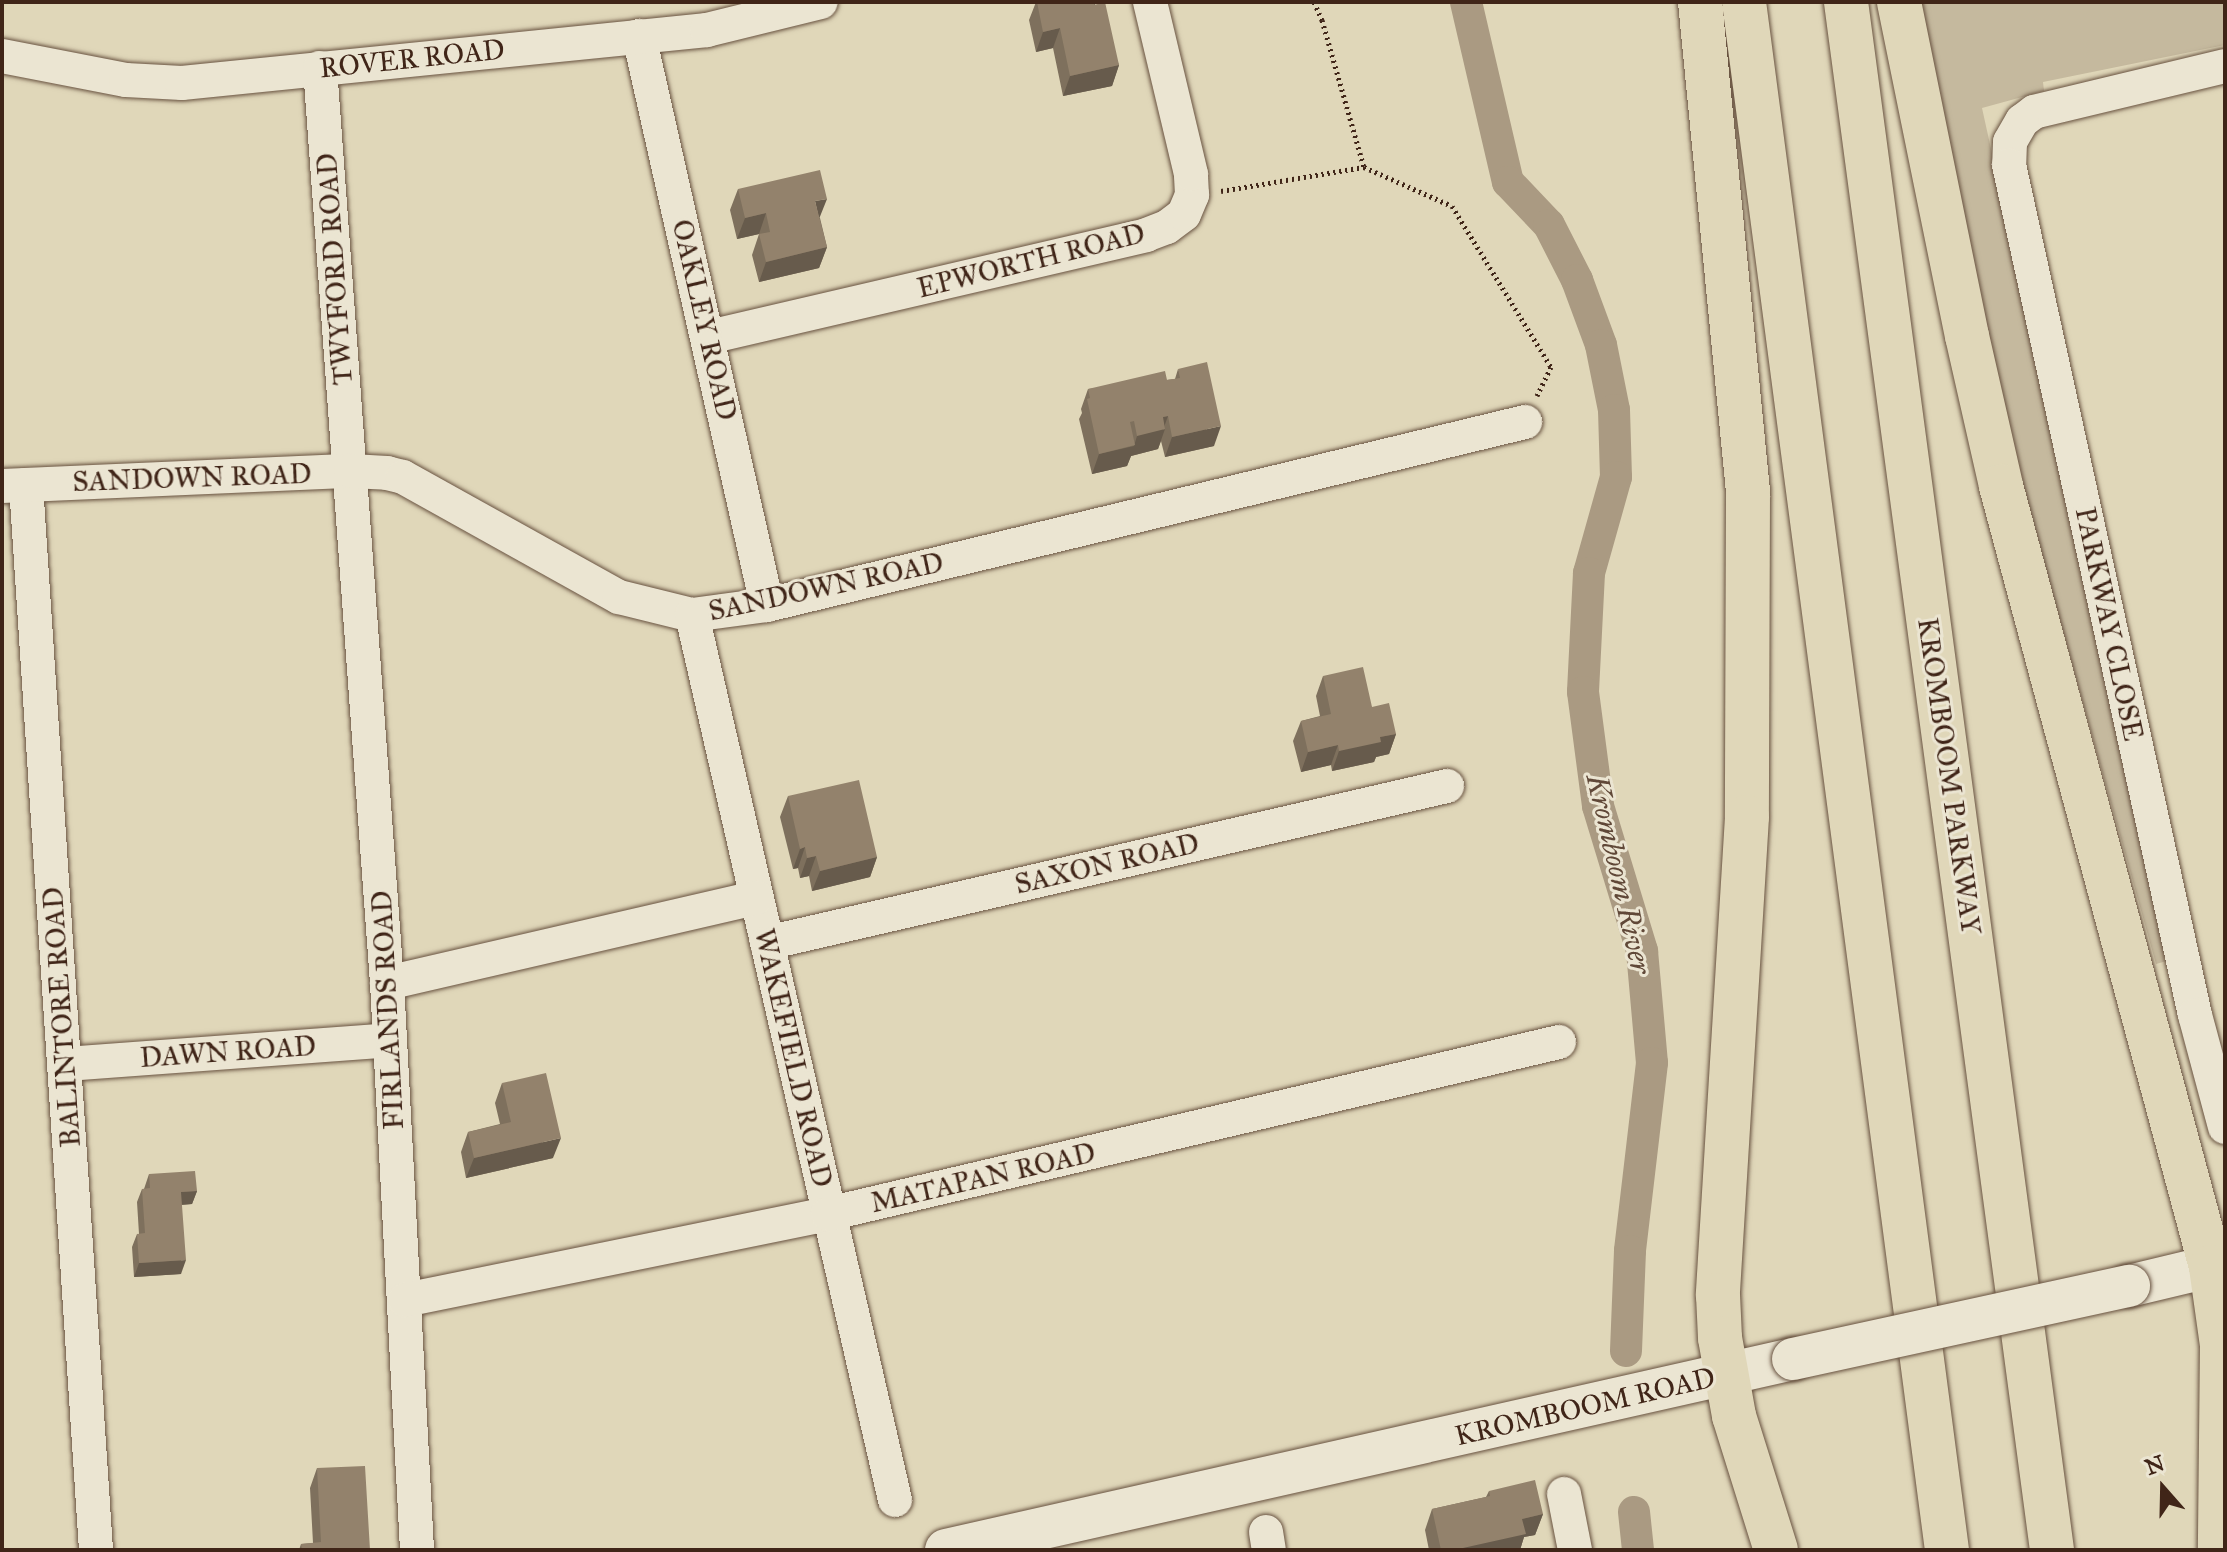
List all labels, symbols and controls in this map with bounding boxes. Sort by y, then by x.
street label: ROVER ROAD [318,33,506,85]
street label: TWYFORD ROAD [310,152,360,386]
street label: OAKLEY ROAD [665,216,743,424]
street label: EPWORTH ROAD [914,216,1148,306]
street label: SANDOWN ROAD [72,457,312,499]
street label: PARKWAY CLOSE [2068,504,2150,744]
street label: SANDOWN ROAD [706,546,946,628]
street label: KROMBOOM PARKWAY [1910,616,1988,936]
water label: Kromboom River [1579,771,1659,977]
street label: SAXON ROAD [1012,827,1202,901]
street label: BALINTORE ROAD [36,886,88,1148]
street label: FIRLANDS ROAD [365,890,411,1130]
street label: WAKEFIELD ROAD [747,925,839,1191]
street label: DAWN ROAD [139,1029,317,1075]
street label: MATAPAN ROAD [867,1136,1099,1220]
street label: KROMBOOM ROAD [1452,1361,1718,1453]
north arrow [2123,1448,2203,1528]
text: N [2141,1449,2168,1481]

